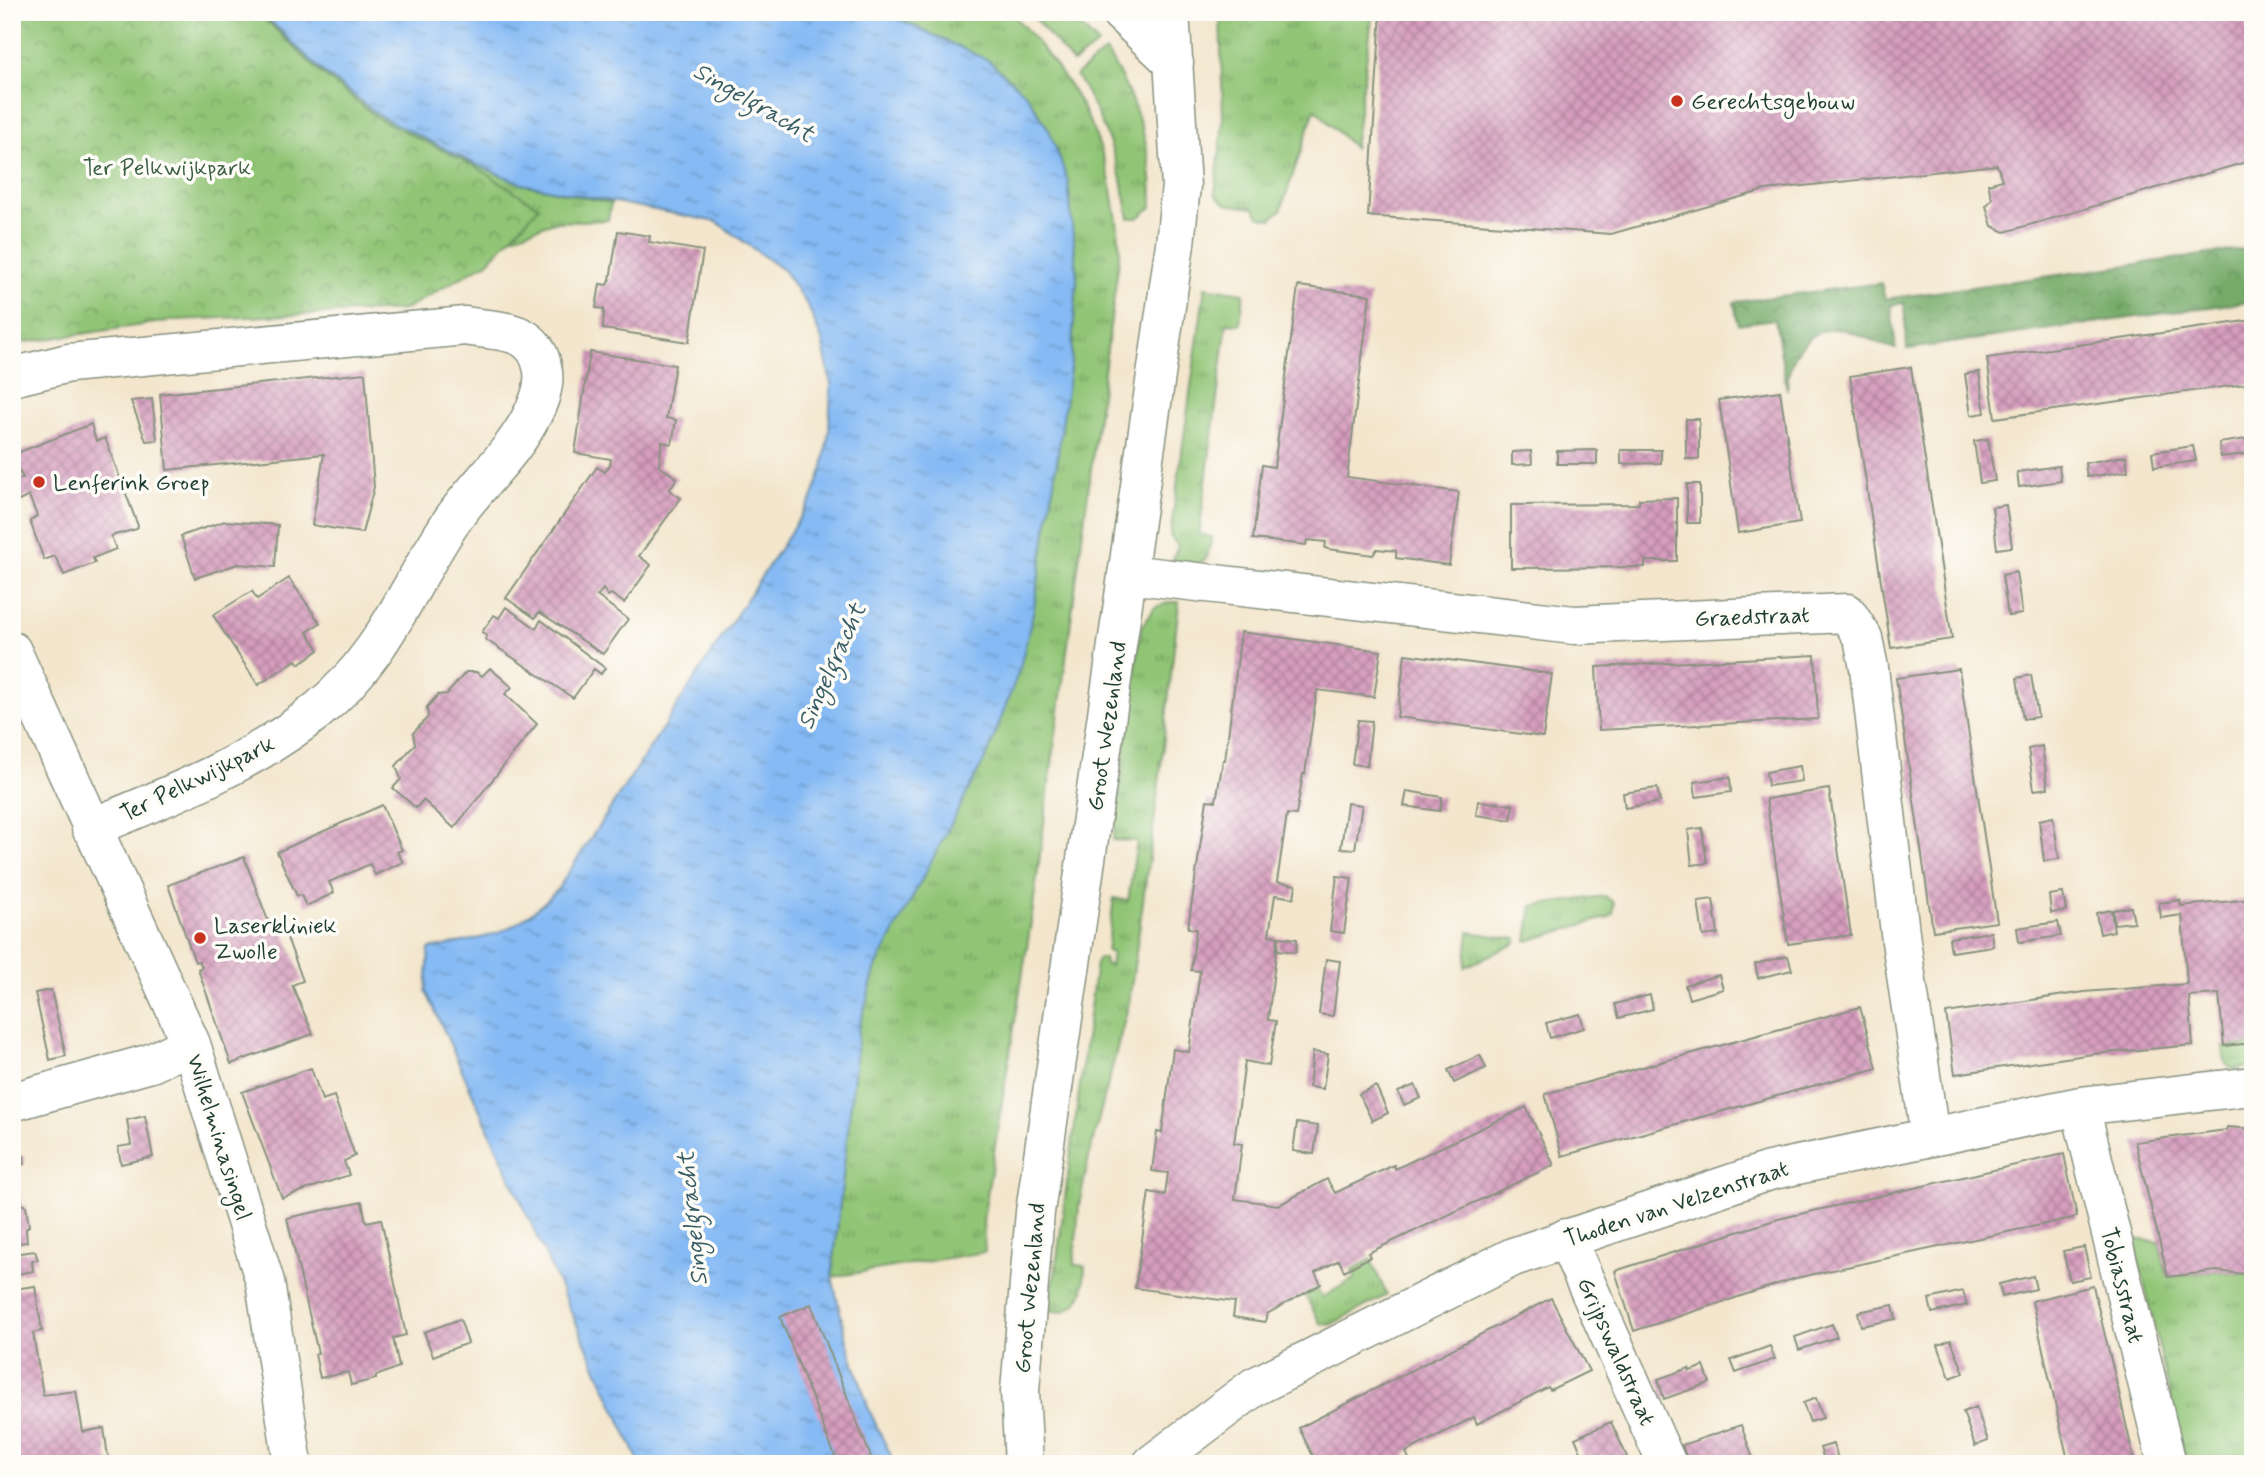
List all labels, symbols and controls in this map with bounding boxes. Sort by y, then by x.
water label: Singelgracht [686,56,821,154]
place label: Gerechtsgebouw [1691,88,1855,120]
marker: Gerechtsgebouw [1669,93,1685,109]
park label: Ter Pelkwijkpark [83,154,251,184]
place label: Lenferink Groep [53,469,210,499]
marker: Lenferink Groep [31,474,47,490]
water label: Singelgracht [791,597,877,736]
street label: Graedstraat [1694,601,1810,635]
street label: Groot Wezenland [1081,639,1135,813]
street label: Ter Pelkwijkpark [116,729,280,830]
place label: Laserkliniek Zwolle [214,912,337,968]
marker: Laserkliniek Zwolle [192,930,208,946]
street label: Wilhelminasingel [177,1051,258,1225]
water label: Singelgracht [671,1148,719,1287]
street label: Thoden van Velzenstraat [1561,1154,1793,1255]
street label: Groot Wezenland [1009,1202,1053,1375]
street label: Tobiasstraat [2092,1224,2150,1347]
street label: Grijpswaldstraat [1569,1273,1661,1431]

